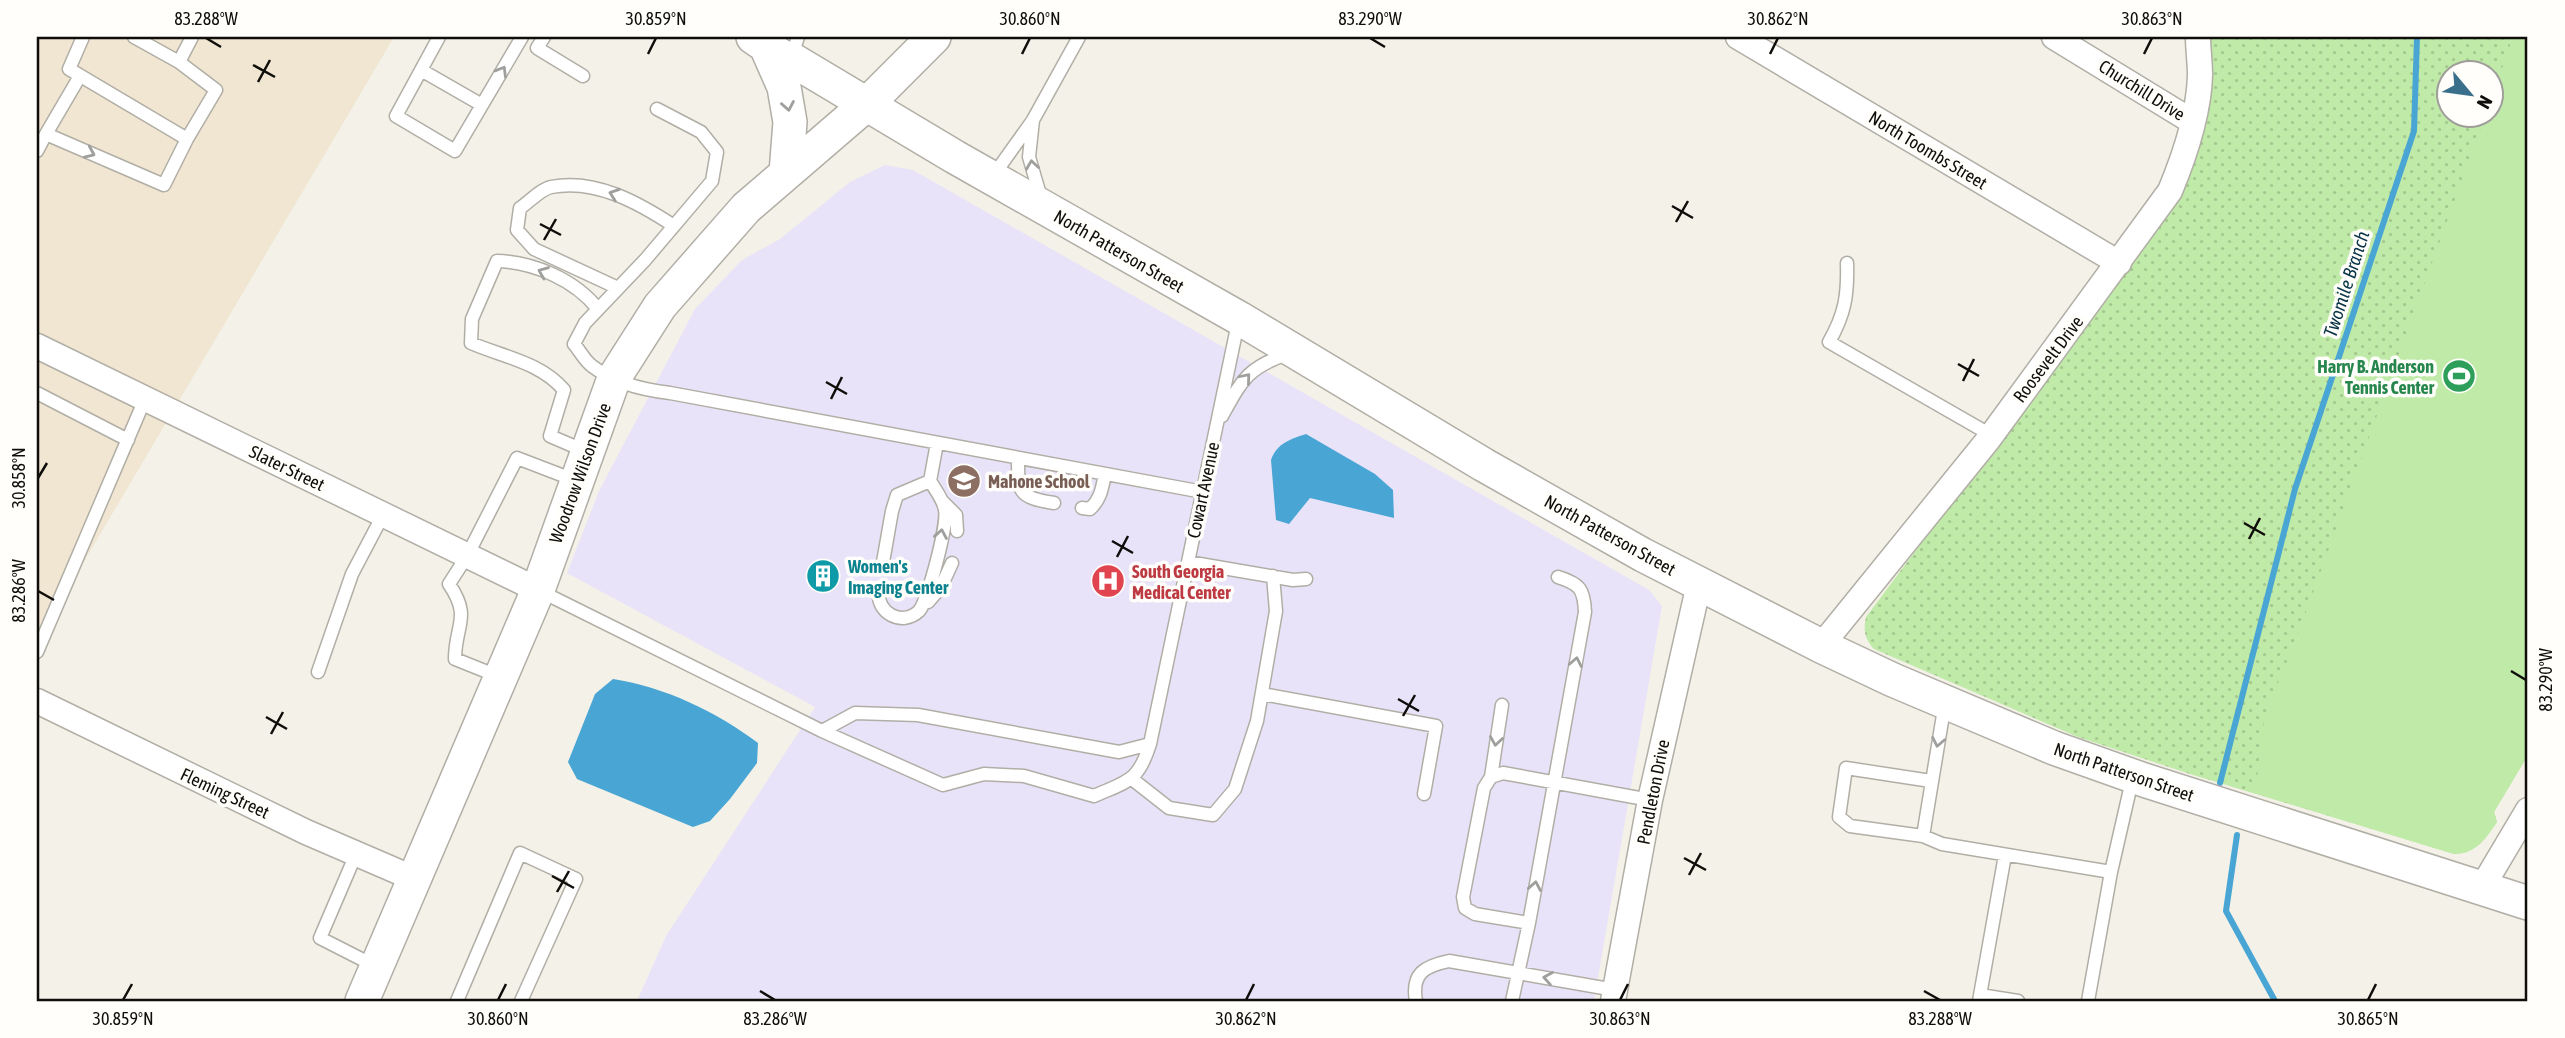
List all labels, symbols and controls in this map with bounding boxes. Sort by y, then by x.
text: 83.288°W [174,8,238,29]
text: 30.859°N [625,8,687,29]
text: 30.860°N [999,8,1061,29]
text: 83.290°W [1338,8,1402,29]
text: 30.862°N [1747,8,1809,29]
text: 30.863°N [2121,8,2183,29]
street label: Churchill Drive [2095,55,2189,125]
north arrow [2436,60,2506,130]
one-way arrow [494,66,507,79]
text: N [2473,92,2497,112]
one-way arrow [779,100,794,112]
street label: North Toombs Street [1865,106,1991,194]
one-way arrow [83,145,96,159]
one-way arrow [1024,159,1039,171]
one-way arrow [608,188,620,203]
street label: North Patterson Street [1050,205,1188,297]
water label: Twomile Branch [2319,228,2373,340]
one-way arrow [538,266,550,280]
street label: Roosevelt Drive [2009,312,2087,406]
place label: Harry B. Anderson Tennis Center [2317,356,2435,398]
sports icon: Harry B. Anderson Tennis Center [2440,357,2478,395]
one-way arrow [1238,373,1251,386]
street label: Woodrow Wilson Drive [545,400,615,546]
street label: Cowart Avenue [1183,440,1223,540]
street label: Slater Street [246,441,328,495]
text: 30.858°N [8,447,29,509]
school or university icon: Mahone School [945,462,983,500]
place label: Mahone School [988,471,1090,492]
street label: North Patterson Street [1541,490,1679,580]
one-way arrow [933,528,948,540]
place label: Women's Imaging Center [847,556,949,598]
building icon: Women's Imaging Center [804,557,842,595]
text: 83.286°W [8,559,29,623]
place label: South Georgia Medical Center [1132,561,1231,603]
hospital icon: South Georgia Medical Center [1089,562,1127,600]
text: 83.290°W [2535,648,2556,712]
one-way arrow [1567,657,1582,669]
one-way arrow [1489,735,1504,747]
one-way arrow [1932,736,1947,748]
street label: Pendleton Drive [1633,738,1673,846]
street label: North Patterson Street [2051,738,2197,806]
street label: Fleming Street [177,763,273,823]
one-way arrow [1527,880,1542,892]
one-way arrow [1542,971,1554,986]
text: 30.859°N [92,1008,154,1029]
text: 30.860°N [467,1008,529,1029]
text: 83.286°W [743,1008,807,1029]
text: 30.862°N [1215,1008,1277,1029]
text: 30.863°N [1589,1008,1651,1029]
text: 83.288°W [1908,1008,1972,1029]
text: 30.865°N [2337,1008,2399,1029]

